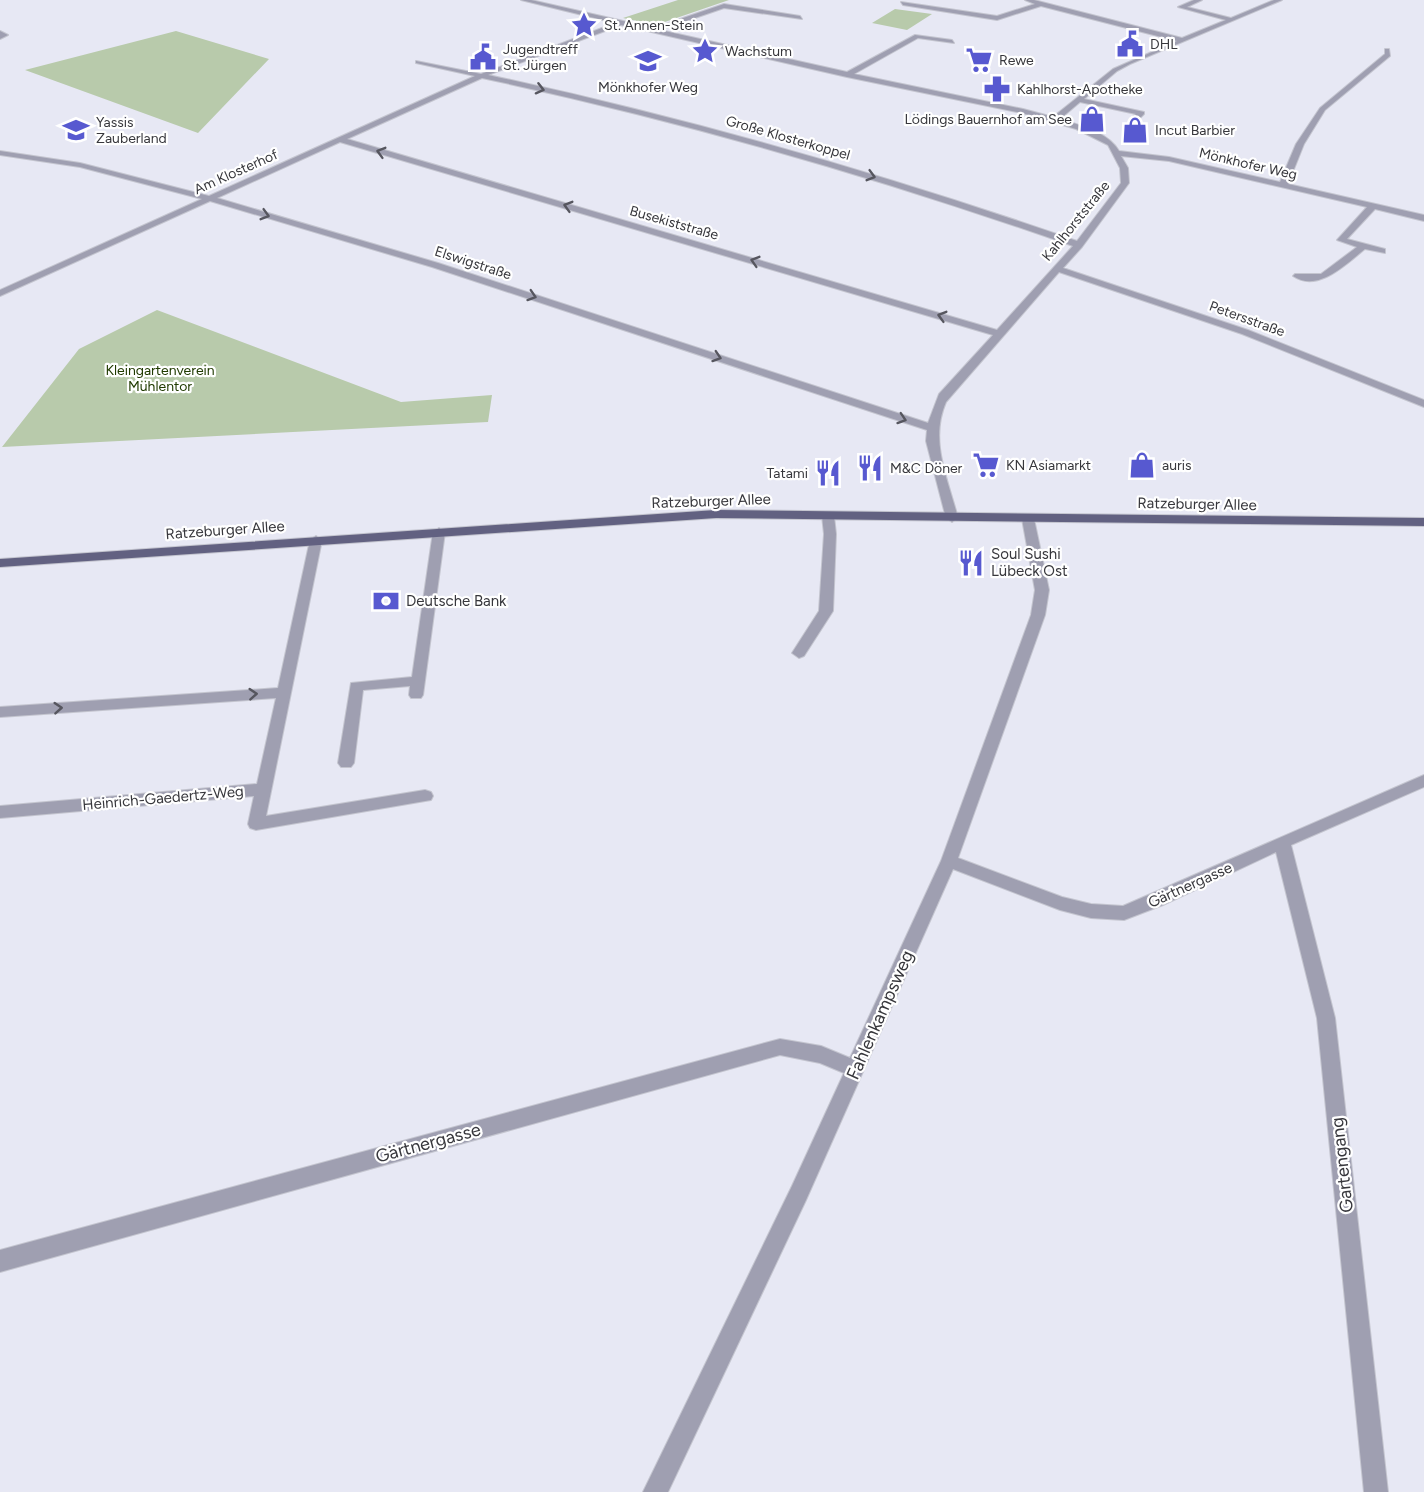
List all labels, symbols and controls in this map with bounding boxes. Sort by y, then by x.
place icon: St. Annen-Stein [569,10,599,40]
place label: St. Annen-Stein [604,17,703,34]
public building icon: DHL [1115,29,1145,59]
place icon: Wachstum [690,36,720,66]
place label: DHL [1150,36,1178,53]
place label: Jugendtreff St. Jürgen [503,41,579,74]
public building icon: Jugendtreff St. Jürgen [468,42,498,72]
place label: Wachstum [725,43,792,60]
supermarket icon: Rewe [964,45,994,75]
school or university icon: Mönkhofer Weg [633,46,663,76]
place label: Rewe [999,52,1034,69]
pharmacy icon: Kahlhorst-Apotheke [982,74,1012,104]
place label: Mönkhofer Weg [598,79,698,96]
place label: Kahlhorst-Apotheke [1017,81,1143,98]
one-way arrow [535,82,545,95]
shop icon: Lödings Bauernhof am See [1077,104,1107,134]
place label: Lödings Bauernhof am See [904,111,1072,128]
street label: Große Klosterkoppel [724,112,852,164]
place label: Yassis Zauberland [96,114,167,147]
school or university icon: Yassis Zauberland [61,115,91,145]
shop icon: Incut Barbier [1120,115,1150,145]
place label: Incut Barbier [1155,122,1235,139]
street label: Mönkhofer Weg [1197,144,1299,184]
street label: Am Klosterhof [191,146,281,198]
one-way arrow [376,147,387,159]
one-way arrow [865,169,876,181]
street label: Kahlhorststraße [1039,177,1114,264]
one-way arrow [563,201,574,213]
street label: Busekiststraße [628,202,721,244]
one-way arrow [259,208,270,220]
street label: Elswigstraße [433,243,514,283]
one-way arrow [750,256,761,268]
one-way arrow [526,289,537,301]
street label: Petersstraße [1207,298,1287,341]
one-way arrow [937,311,948,323]
one-way arrow [711,350,722,362]
park label: Kleingartenverein Mühlentor [105,362,215,395]
one-way arrow [896,411,907,424]
supermarket icon: KN Asiamarkt [971,450,1001,480]
shop icon: auris [1127,450,1157,480]
restaurant icon: M&C Döner [855,453,885,483]
place label: KN Asiamarkt [1006,457,1091,474]
place label: auris [1162,457,1191,474]
restaurant icon: Tatami [813,458,843,488]
place label: M&C Döner [890,460,963,477]
place label: Tatami [766,465,808,482]
street label: Ratzeburger Allee [651,490,771,512]
street label: Ratzeburger Allee [1137,494,1257,514]
street label: Ratzeburger Allee [165,517,285,543]
place label: Soul Sushi Lübeck Ost [991,545,1068,580]
restaurant icon: Soul Sushi Lübeck Ost [956,548,986,578]
bank icon: Deutsche Bank [371,586,401,616]
place label: Deutsche Bank [406,592,507,610]
one-way arrow [248,688,257,701]
one-way arrow [54,702,63,715]
street label: Heinrich-Gaedertz-Weg [82,782,244,814]
street label: Gärtnergasse [1145,858,1235,912]
street label: Fahlenkampsweg [842,947,918,1083]
street label: Gartengang [1326,1116,1358,1214]
street label: Gärtnergasse [373,1118,483,1168]

